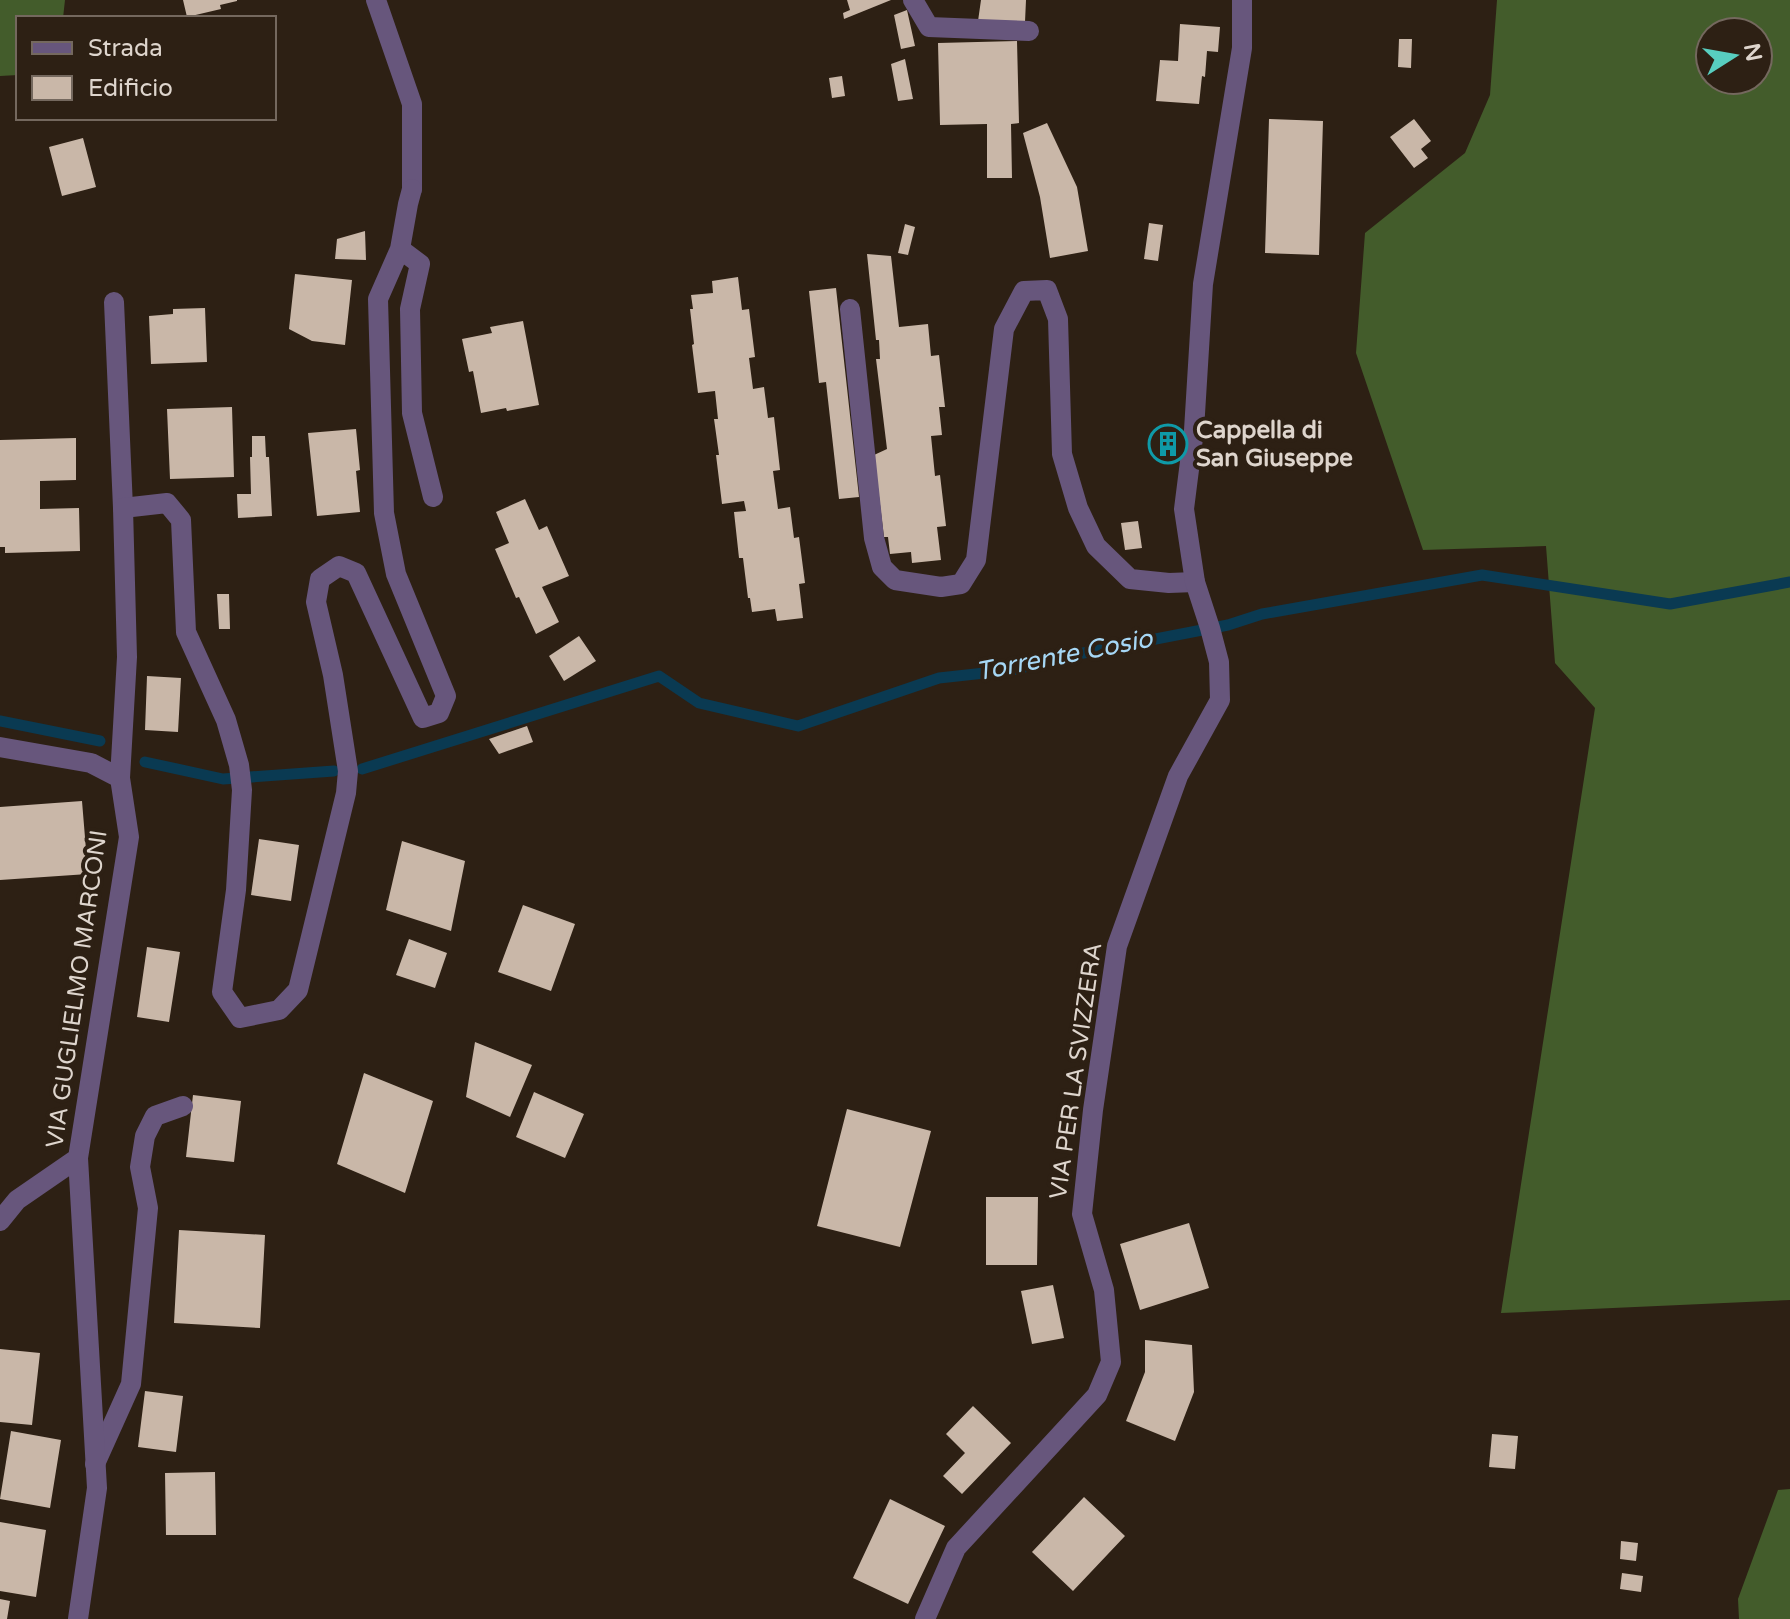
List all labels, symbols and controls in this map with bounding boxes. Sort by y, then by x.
legend [16,16,276,120]
north arrow [1694,16,1774,96]
text: Strada [88,34,163,63]
text: N [1738,41,1767,64]
text: Edificio [88,74,173,103]
place label: Cappella di San Giuseppe [1196,416,1353,473]
building icon: Cappella di San Giuseppe [1147,423,1189,465]
water label: Torrente Cosio [973,622,1156,687]
street label: VIA GUGLIELMO MARCONI [40,828,114,1150]
street label: VIA PER LA SVIZZERA [1044,941,1108,1201]

